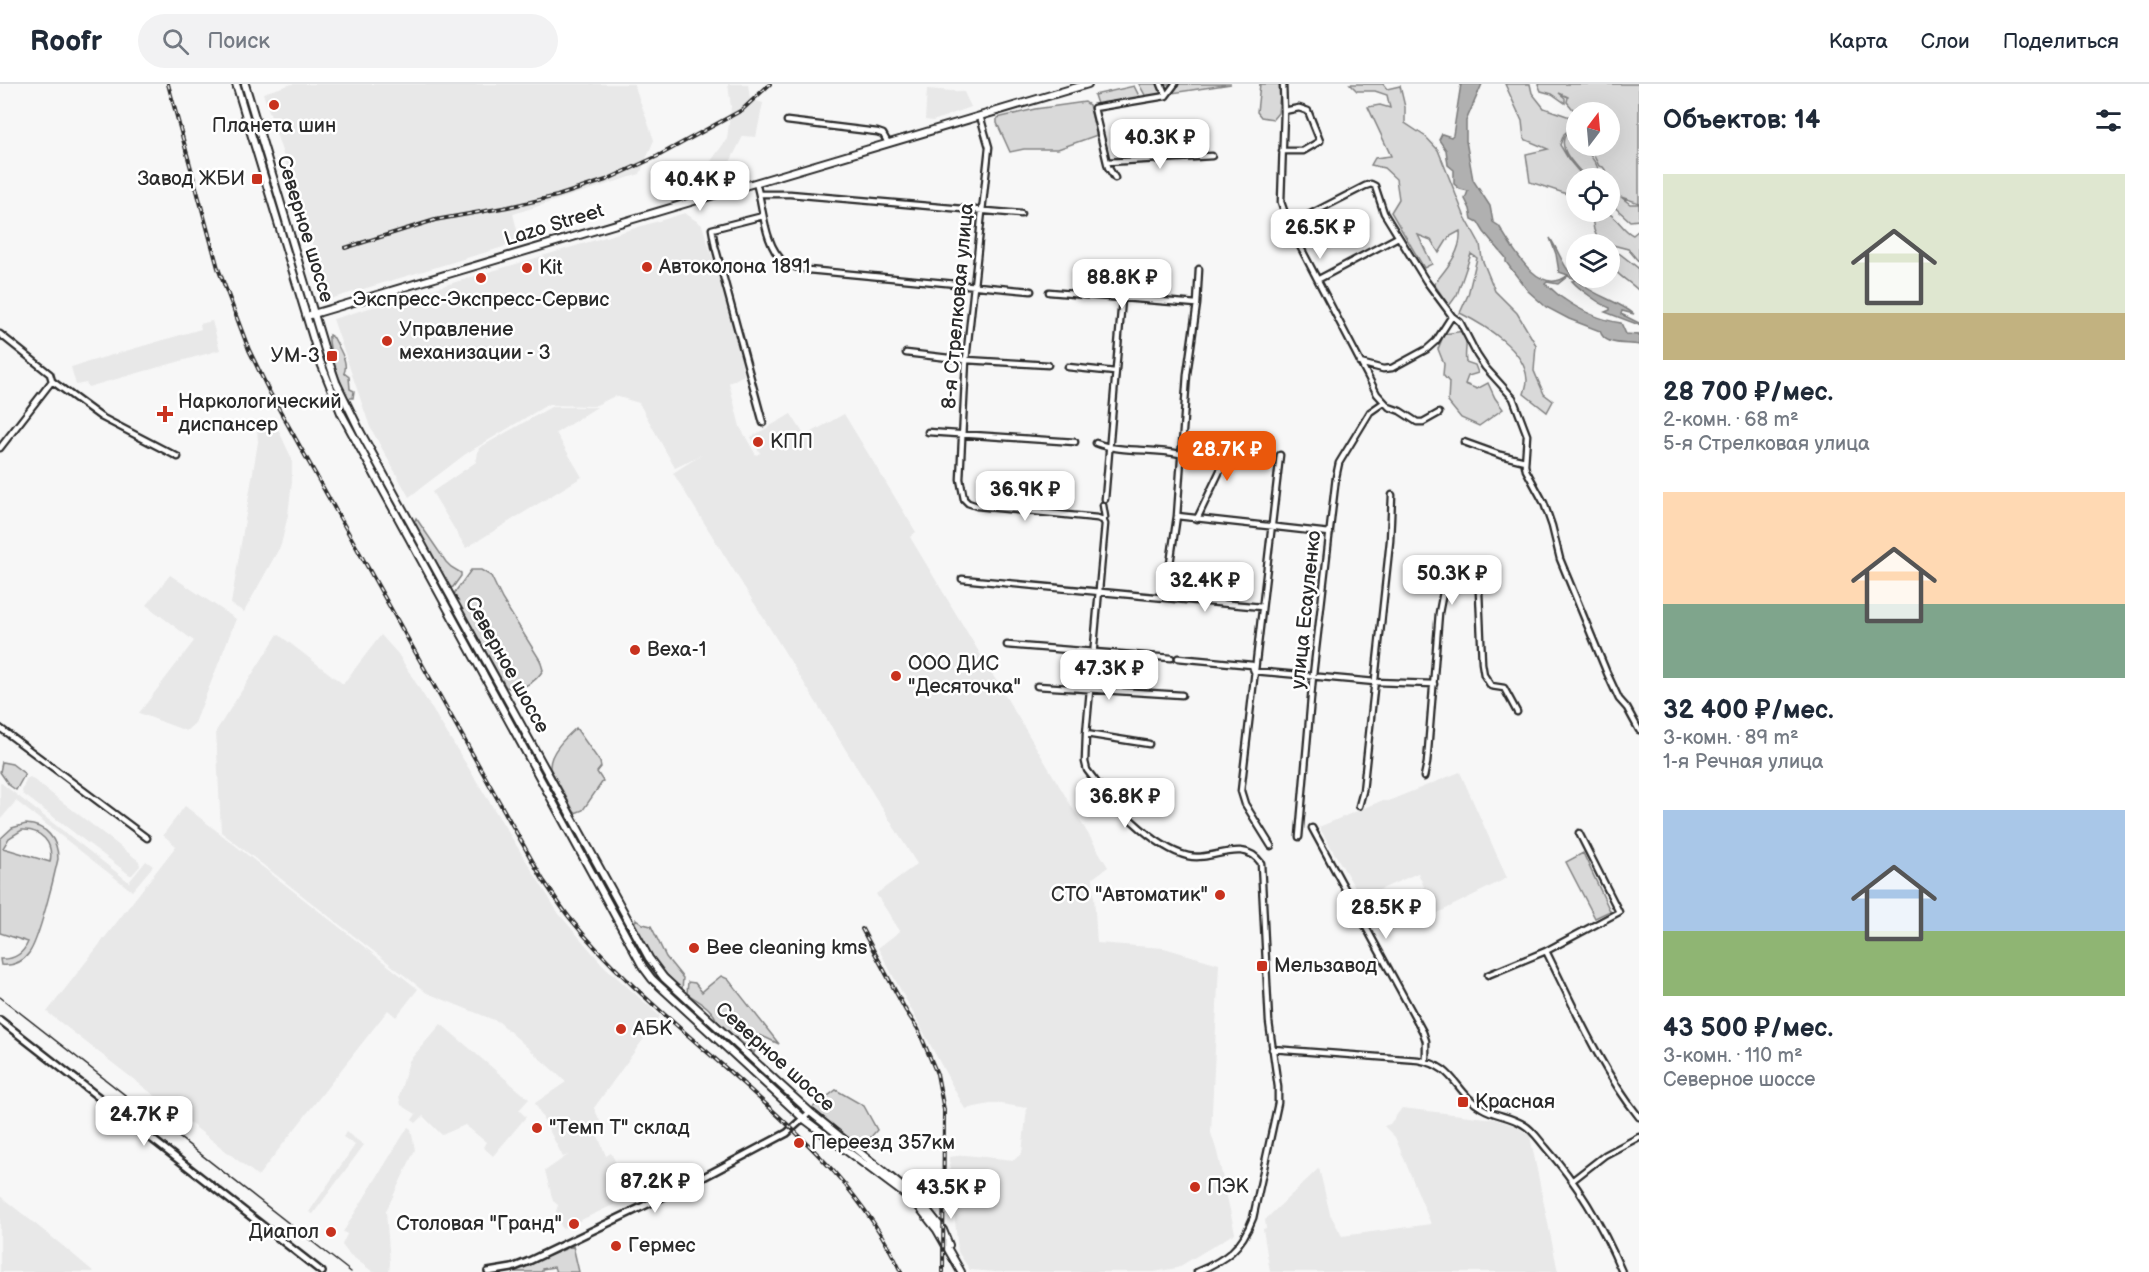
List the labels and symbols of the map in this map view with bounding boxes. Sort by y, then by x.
marker: Планета шин [267,98,281,112]
north arrow [1566,102,1620,156]
place label: Планета шин [212,114,336,138]
pin: 40.3K ₽ [1105,119,1215,170]
street label: Северное шоссе [271,153,339,305]
pin: 40.4K ₽ [645,161,755,212]
place label: Завод ЖБИ [137,167,245,191]
marker: Завод ЖБИ [250,172,264,186]
street label: Lazo Street [501,198,607,252]
street label: 8-я Стрелковая улица [937,202,979,410]
pin: 26.5K ₽ [1265,209,1375,260]
place label: Автоколона 1891 [658,255,811,279]
place label: Kit [539,256,563,280]
pin: 88.8K ₽ [1067,259,1177,310]
marker: Автоколона 1891 [640,260,654,274]
marker: Kit [520,261,534,275]
marker: Экспресс-Экспресс-Сервис [474,271,488,285]
place label: Экспресс-Экспресс-Сервис [353,288,610,312]
place label: Управление механизации - 3 [399,318,551,365]
marker: Управление механизации - 3 [380,334,394,348]
place label: УМ-3 [271,344,320,368]
marker: УМ-3 [325,349,339,363]
place label: Наркологический диспансер [178,390,342,437]
marker: Наркологический диспансер [156,405,174,423]
place label: КПП [770,430,813,454]
pin: 28.7K ₽ [1172,431,1282,482]
marker: КПП [751,435,765,449]
pin: 36.9K ₽ [970,471,1080,522]
street label: улица Есауленко [1286,530,1326,690]
pin: 50.3K ₽ [1397,555,1507,606]
pin: 32.4K ₽ [1150,562,1260,613]
street label: Северное шоссе [460,592,554,738]
place label: Веха-1 [647,638,707,662]
marker: Веха-1 [628,643,642,657]
pin: 47.3K ₽ [1054,650,1164,701]
place label: ООО ДИС "Десяточка" [908,652,1021,699]
marker: ООО ДИС "Десяточка" [889,669,903,683]
pin: 36.8K ₽ [1070,778,1180,829]
place label: СТО "Автоматик" [1051,883,1208,907]
marker: СТО "Автоматик" [1213,888,1227,902]
pin: 28.5K ₽ [1331,889,1441,940]
place label: Bee cleaning kms [706,936,867,960]
marker: Bee cleaning kms [687,941,701,955]
place label: Мельзавод [1274,954,1377,978]
marker: Мельзавод [1255,959,1269,973]
street label: Северное шоссе [710,997,840,1117]
place label: АБК [632,1017,672,1041]
marker: АБК [614,1022,628,1036]
place label: Красная [1475,1090,1555,1114]
marker: Красная [1456,1095,1470,1109]
pin: 24.7K ₽ [89,1096,199,1147]
place label: "Темп Т" склад [549,1116,690,1140]
marker: "Темп Т" склад [530,1121,544,1135]
place label: Переезд 357км [811,1131,955,1155]
marker: Переезд 357км [792,1136,806,1150]
pin: 87.2K ₽ [600,1163,710,1214]
pin: 43.5K ₽ [896,1169,1006,1220]
place label: ПЭК [1207,1175,1249,1199]
marker: ПЭК [1188,1180,1202,1194]
place label: Столовая "Гранд" [396,1212,562,1236]
marker: Столовая "Гранд" [567,1217,581,1231]
place label: Диапол [249,1220,319,1244]
marker: Диапол [324,1225,338,1239]
place label: Гермес [628,1234,696,1258]
marker: Гермес [609,1239,623,1253]

